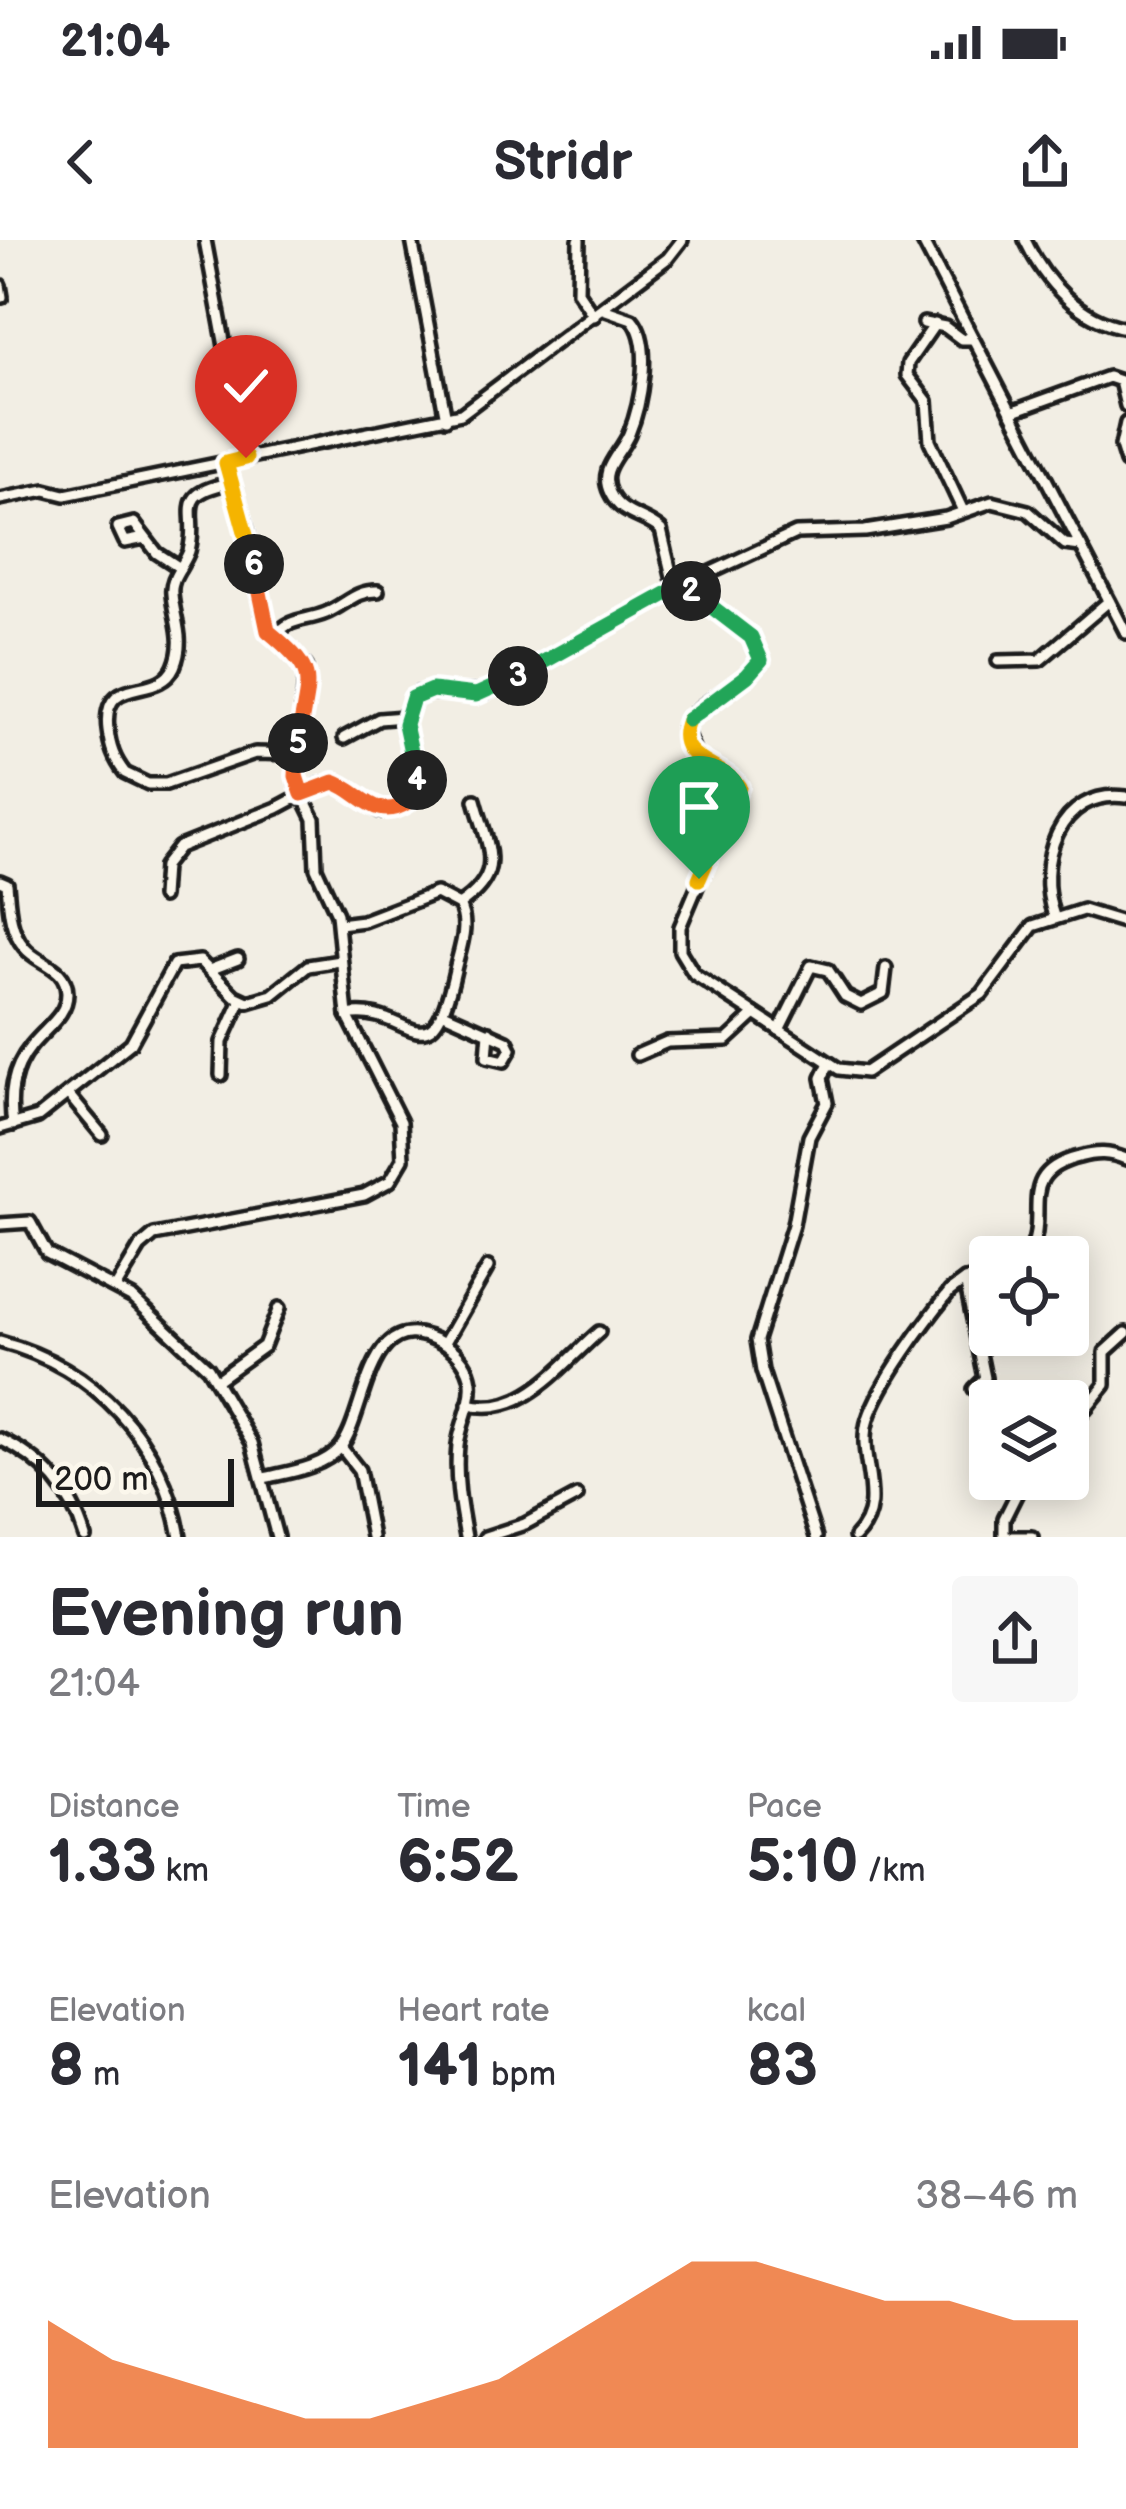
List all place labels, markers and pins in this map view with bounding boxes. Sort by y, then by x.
pin [195,335,297,458]
pin: 6 [224,534,284,594]
pin: 2 [661,561,721,621]
pin: 3 [488,646,548,706]
pin: 5 [268,713,328,773]
pin: 4 [387,750,447,810]
pin [648,756,750,879]

